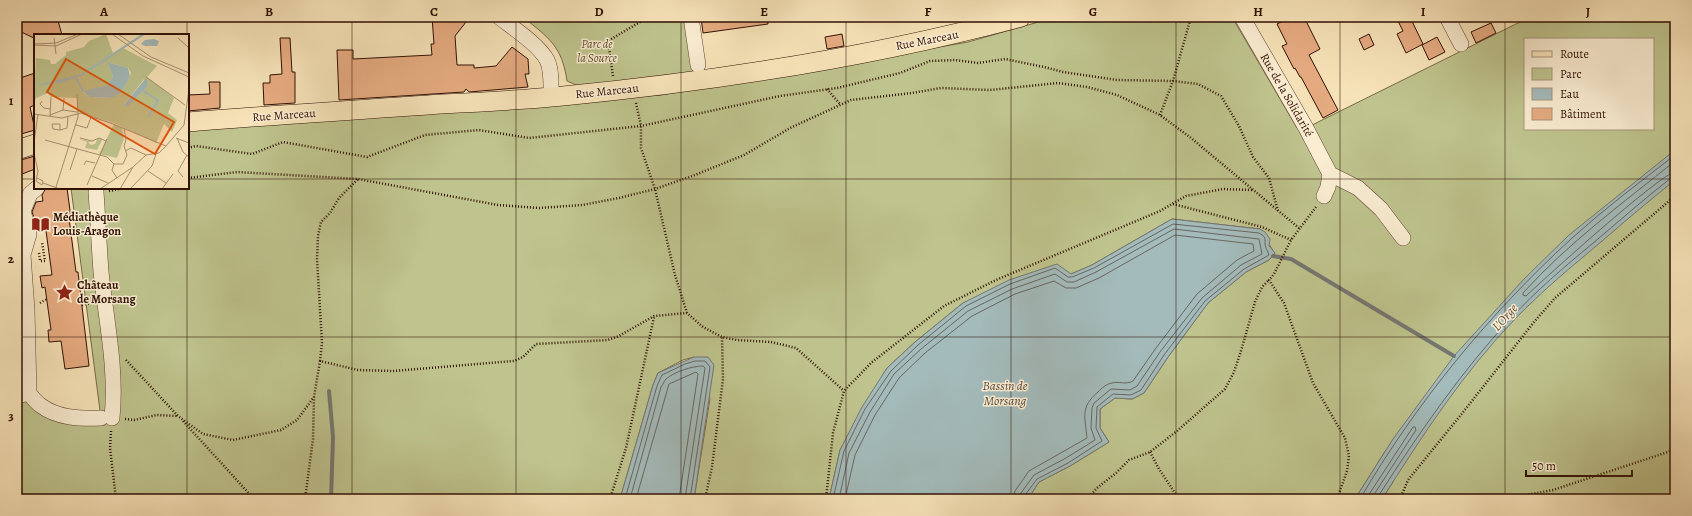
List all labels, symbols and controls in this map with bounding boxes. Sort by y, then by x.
text: A [99,3,109,20]
text: B [265,3,273,20]
text: C [430,3,438,20]
text: D [594,3,604,20]
text: E [760,3,768,20]
text: F [925,3,932,20]
text: G [1089,3,1097,20]
text: H [1253,3,1263,20]
text: I [1421,3,1426,20]
text: J [1586,3,1590,20]
street label: Rue Marceau [894,26,960,54]
inset map [34,34,189,189]
park label: Parc de la Source [577,36,617,66]
legend [1524,38,1654,130]
text: Route [1560,46,1589,62]
street label: Rue de la Solidarité [1257,50,1317,140]
text: Parc [1560,66,1582,82]
street label: Rue Marceau [574,80,640,102]
text: Eau [1560,86,1579,102]
text: 1 [9,92,14,109]
street label: Rue Marceau [252,105,317,125]
text: Bâtiment [1560,106,1606,122]
place label: Médiathèque Louis-Aragon [53,209,121,239]
library icon: Médiathèque Louis-Aragon [30,214,50,234]
text: 2 [8,250,15,267]
place label: Château de Morsang [77,277,137,307]
place icon: Château de Morsang [54,282,74,302]
water label: L'Orge [1488,300,1521,335]
water label: Bassin de Morsang [983,377,1028,409]
text: 3 [8,407,14,424]
scale bar [1526,452,1632,478]
text: 50 m [1532,458,1556,474]

